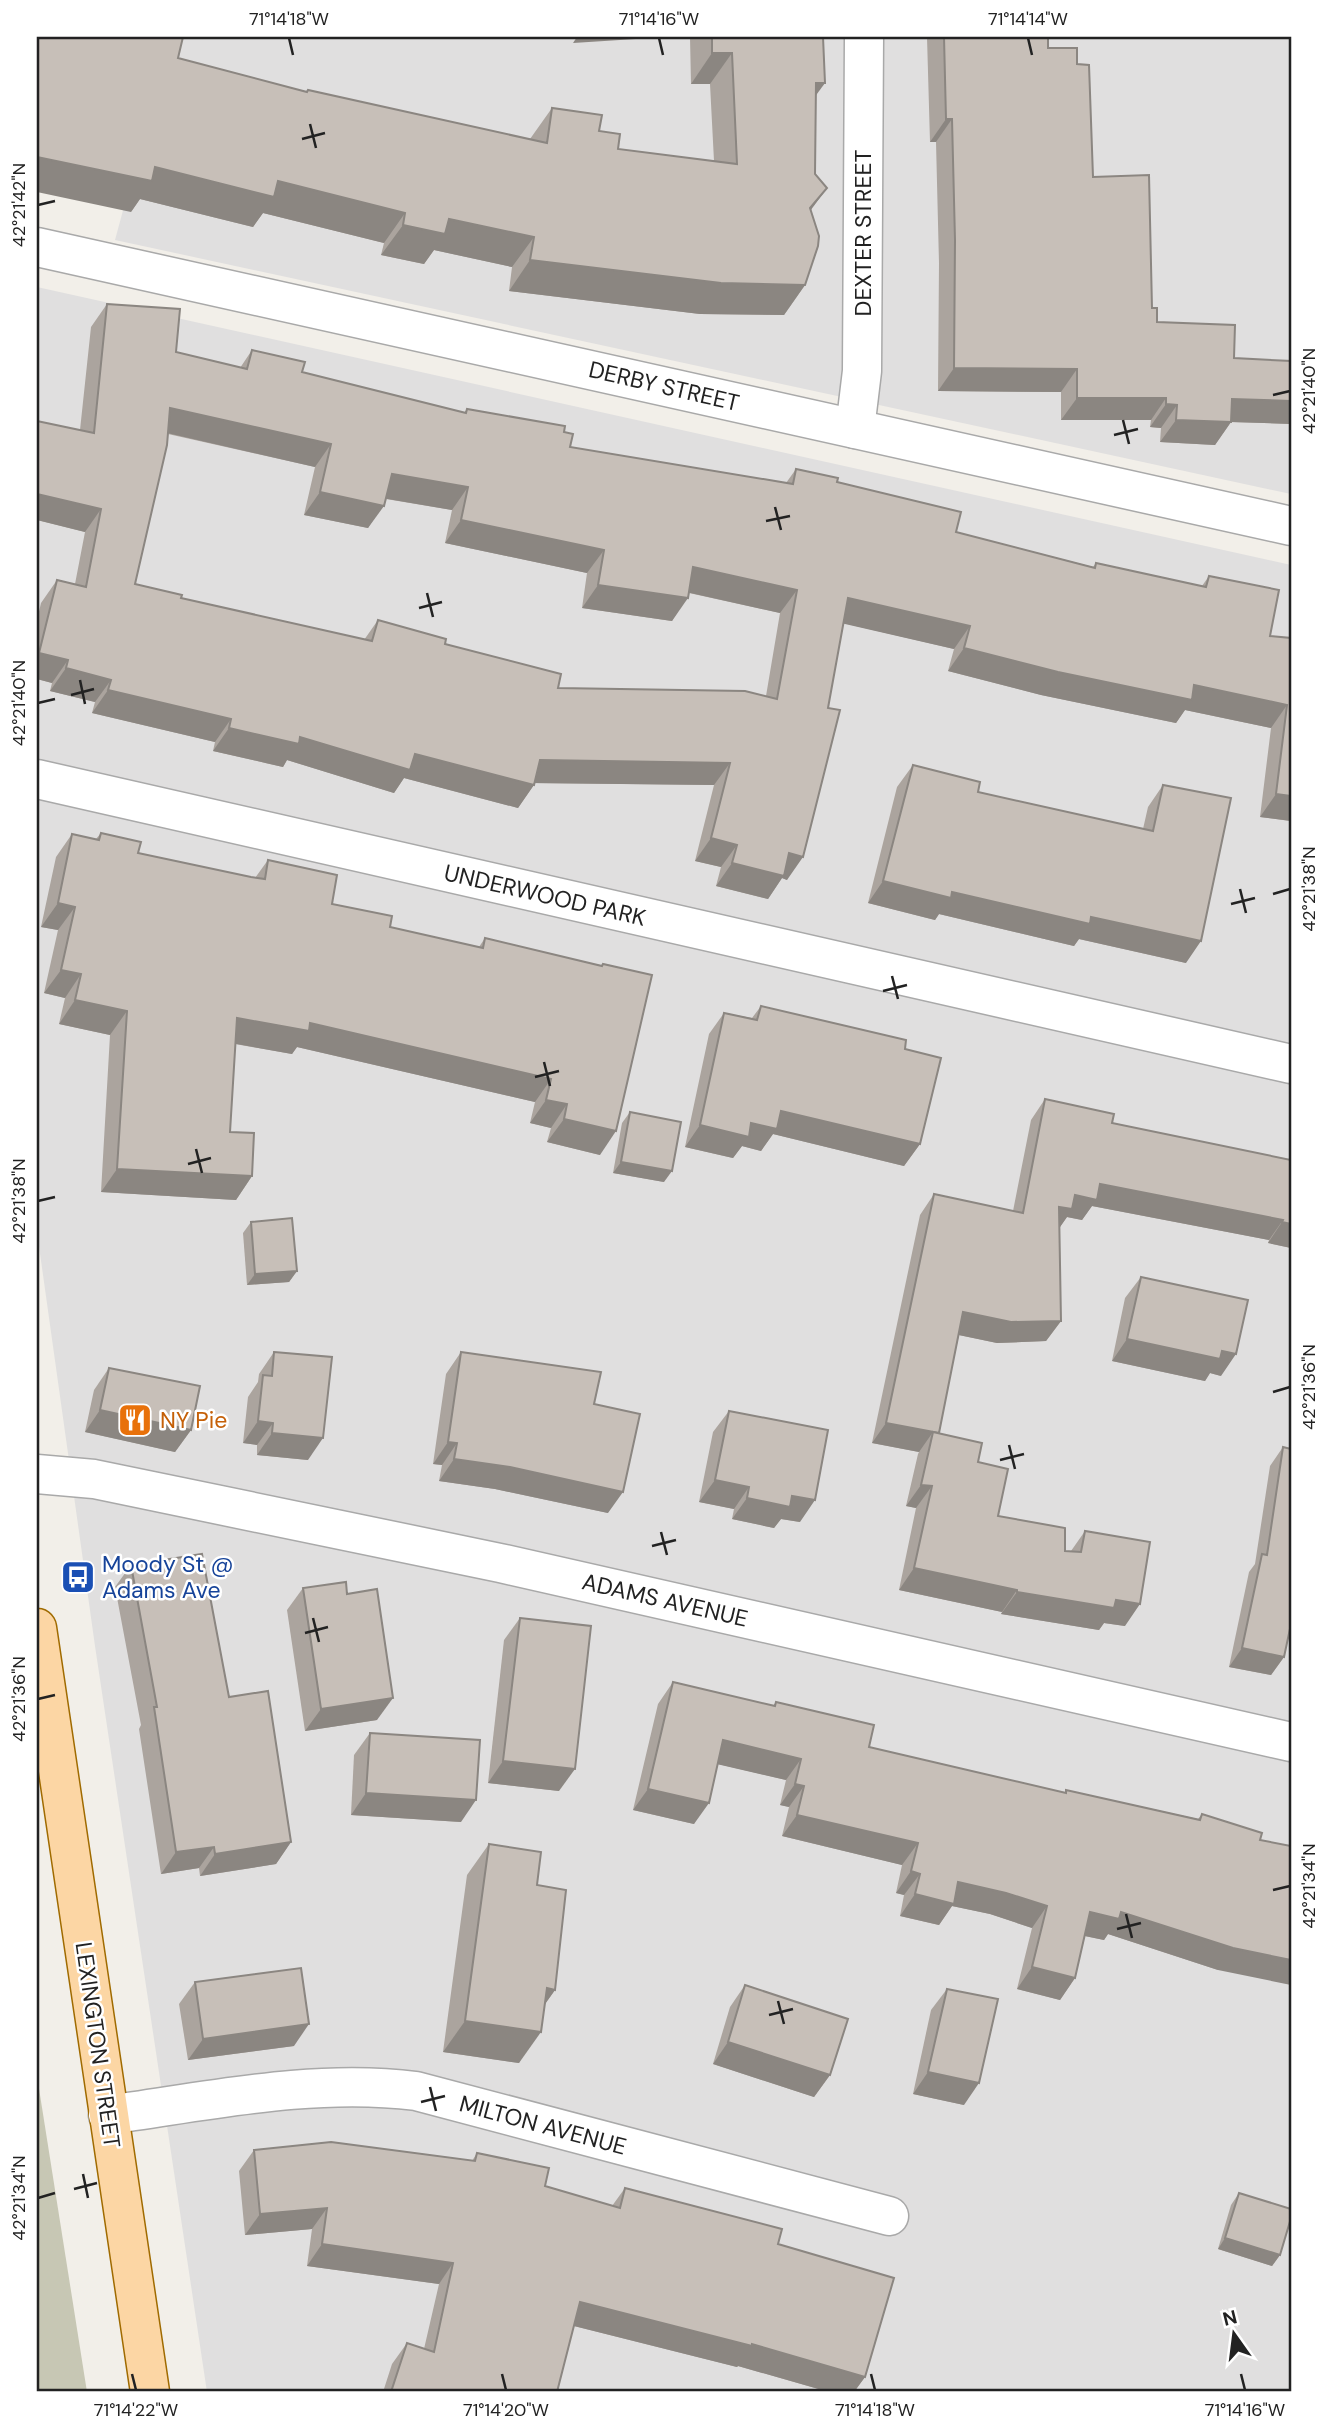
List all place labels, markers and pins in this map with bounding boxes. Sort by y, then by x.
restaurant icon: NY Pie [116,1401,154,1439]
place label: NY Pie [160,1405,227,1435]
place label: Moody St @ Adams Ave [102,1549,234,1605]
bus stop icon: Moody St @ Adams Ave [59,1558,97,1596]

